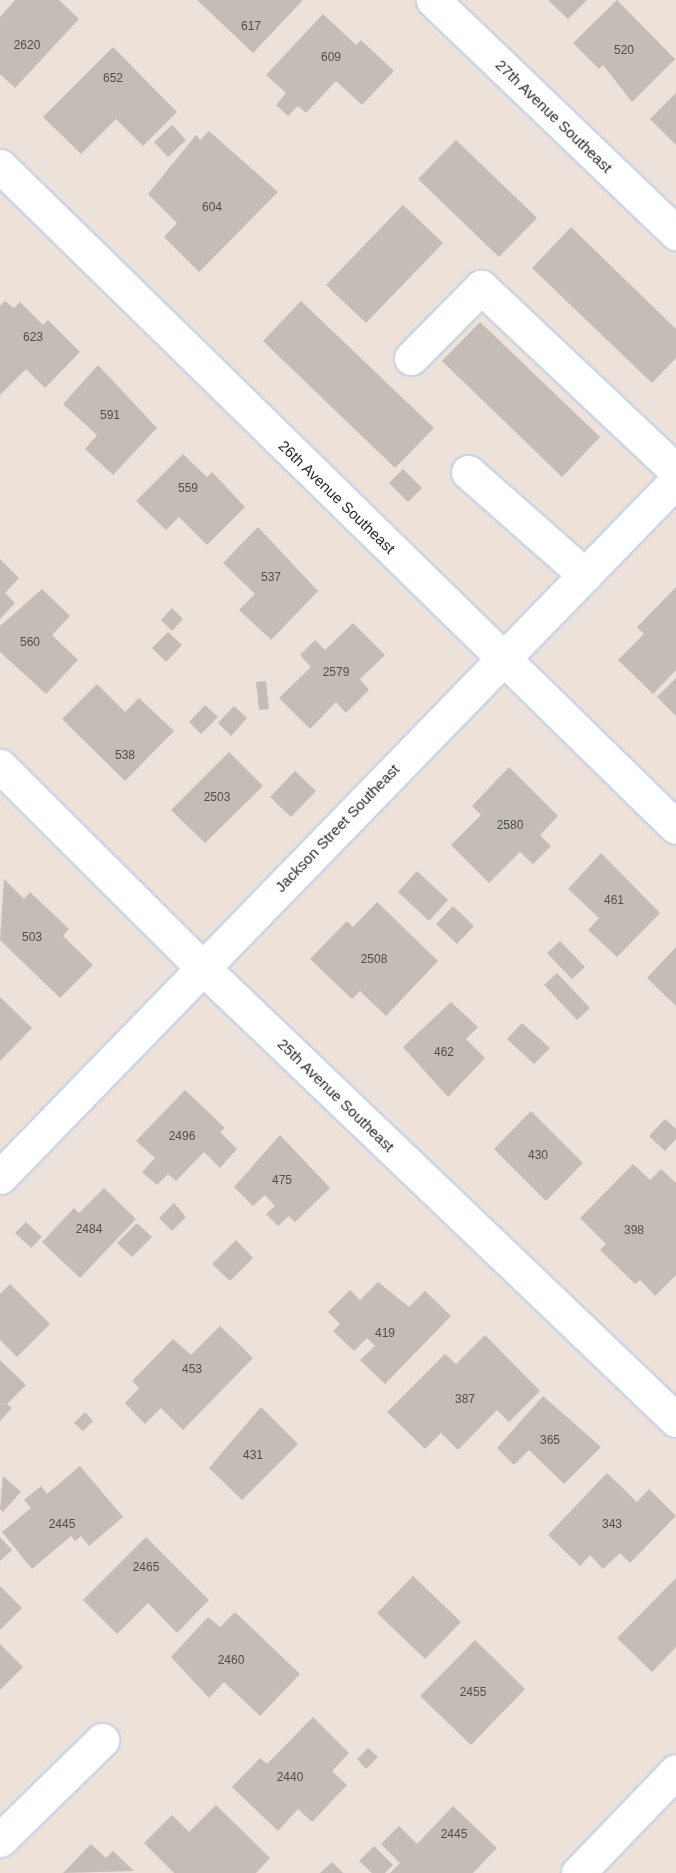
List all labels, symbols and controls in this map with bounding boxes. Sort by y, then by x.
house number: 617 [241,20,261,34]
house number: 2620 [14,39,40,53]
house number: 520 [614,44,634,58]
house number: 609 [321,51,341,65]
street label: 27th Avenue Southeast [492,55,616,177]
house number: 652 [103,72,123,86]
house number: 604 [202,201,222,215]
house number: 623 [23,331,43,345]
house number: 591 [100,409,120,423]
street label: 26th Avenue Southeast [275,436,399,558]
house number: 559 [178,482,198,496]
house number: 537 [261,571,281,585]
house number: 560 [20,636,40,650]
house number: 2579 [323,666,349,680]
house number: 538 [115,749,135,763]
street label: Jackson Street Southeast [271,760,403,896]
house number: 2503 [204,791,230,805]
house number: 2580 [497,819,523,833]
house number: 461 [604,894,624,908]
house number: 503 [22,931,42,945]
house number: 2508 [361,953,387,967]
street label: 25th Avenue Southeast [274,1034,398,1156]
house number: 462 [434,1046,454,1060]
house number: 2496 [169,1130,195,1144]
house number: 430 [528,1149,548,1163]
house number: 475 [272,1174,292,1188]
house number: 2484 [76,1223,102,1237]
house number: 398 [624,1224,644,1238]
house number: 419 [375,1327,395,1341]
house number: 453 [182,1363,202,1377]
house number: 387 [455,1393,475,1407]
house number: 365 [540,1434,560,1448]
house number: 431 [243,1449,263,1463]
house number: 2445 [49,1518,75,1532]
house number: 343 [602,1518,622,1532]
house number: 2465 [133,1561,159,1575]
house number: 2460 [218,1654,244,1668]
house number: 2455 [460,1686,486,1700]
house number: 2440 [277,1771,303,1785]
house number: 2445 [441,1828,467,1842]

